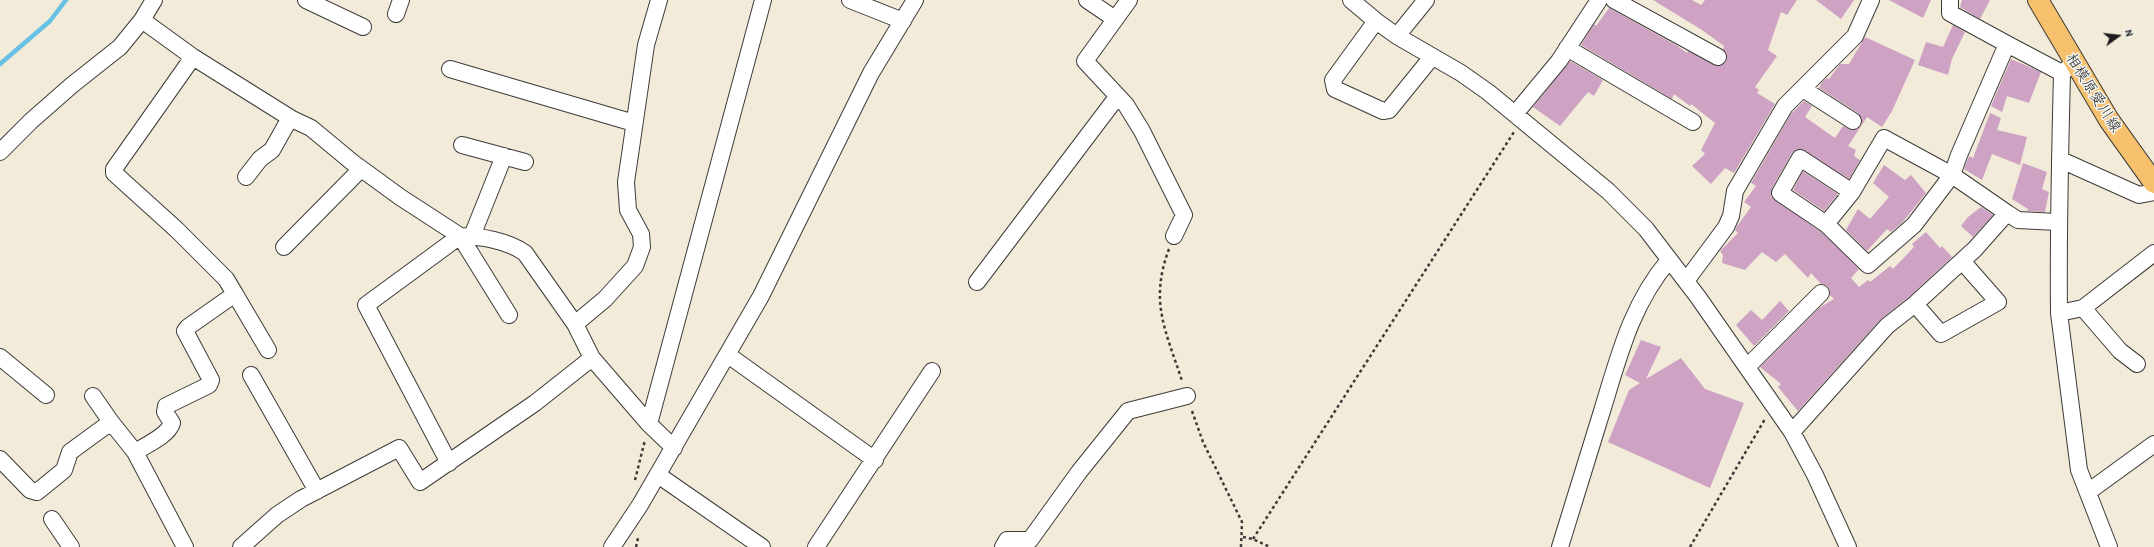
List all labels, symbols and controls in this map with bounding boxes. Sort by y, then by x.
north arrow [2098,16,2138,56]
text: N [2122,28,2137,38]
street label: 相模原愛川線 [2062,50,2124,136]

